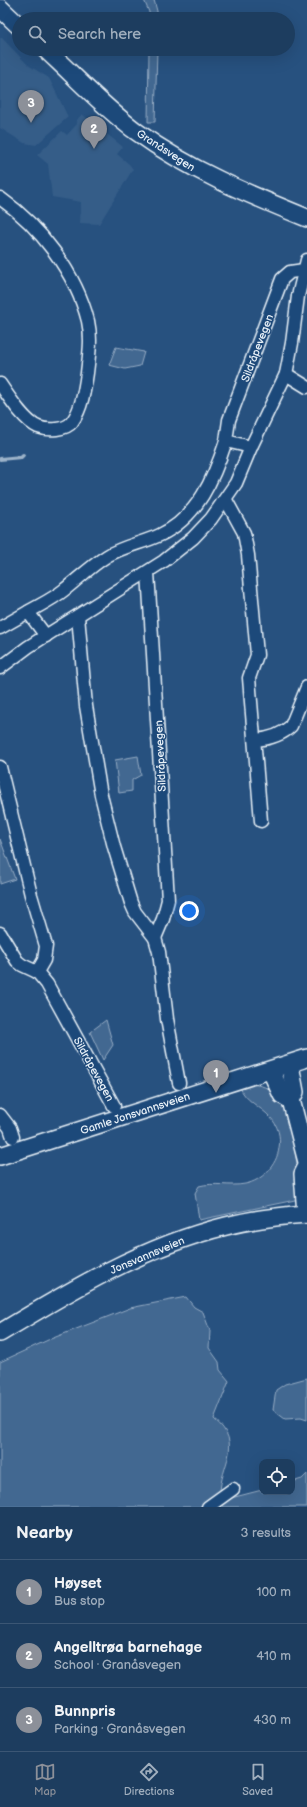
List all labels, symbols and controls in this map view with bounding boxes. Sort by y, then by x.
search box [12,12,295,56]
icon: search [26,23,48,45]
text: Search here [58,25,141,44]
pin: 3 [18,90,44,123]
pin: 2 [81,116,107,149]
street label: Granåsvegen [134,127,197,174]
street label: Sildråpevegen [239,312,276,384]
street label: Sildråpevegen [152,720,169,792]
your location [179,901,199,921]
street label: Sildråpevegen [71,1035,117,1104]
pin: 1 [203,1060,229,1093]
street label: Gamle Jonsvannsveien [79,1090,192,1137]
street label: Jonsvannsveien [108,1234,186,1277]
map controls [259,1459,295,1495]
button: locate [259,1459,295,1495]
text: Nearby [16,1523,73,1543]
text: 3 results [240,1525,291,1541]
text: Høyset [54,1574,101,1593]
text: 1 [26,1584,32,1600]
text: 100 m [256,1584,291,1600]
text: Bus stop [54,1593,105,1609]
text: Angelltrøa barnehage [54,1638,202,1657]
text: 2 [25,1648,33,1664]
text: 410 m [256,1648,291,1664]
text: School · Granåsvegen [54,1657,181,1673]
text: Bunnpris [54,1702,115,1721]
text: 3 [25,1712,33,1728]
text: 430 m [253,1712,291,1728]
text: Parking · Granåsvegen [54,1721,185,1737]
tab: Map [34,1761,56,1798]
tab: Directions [124,1761,174,1798]
tab: Saved [242,1761,273,1798]

